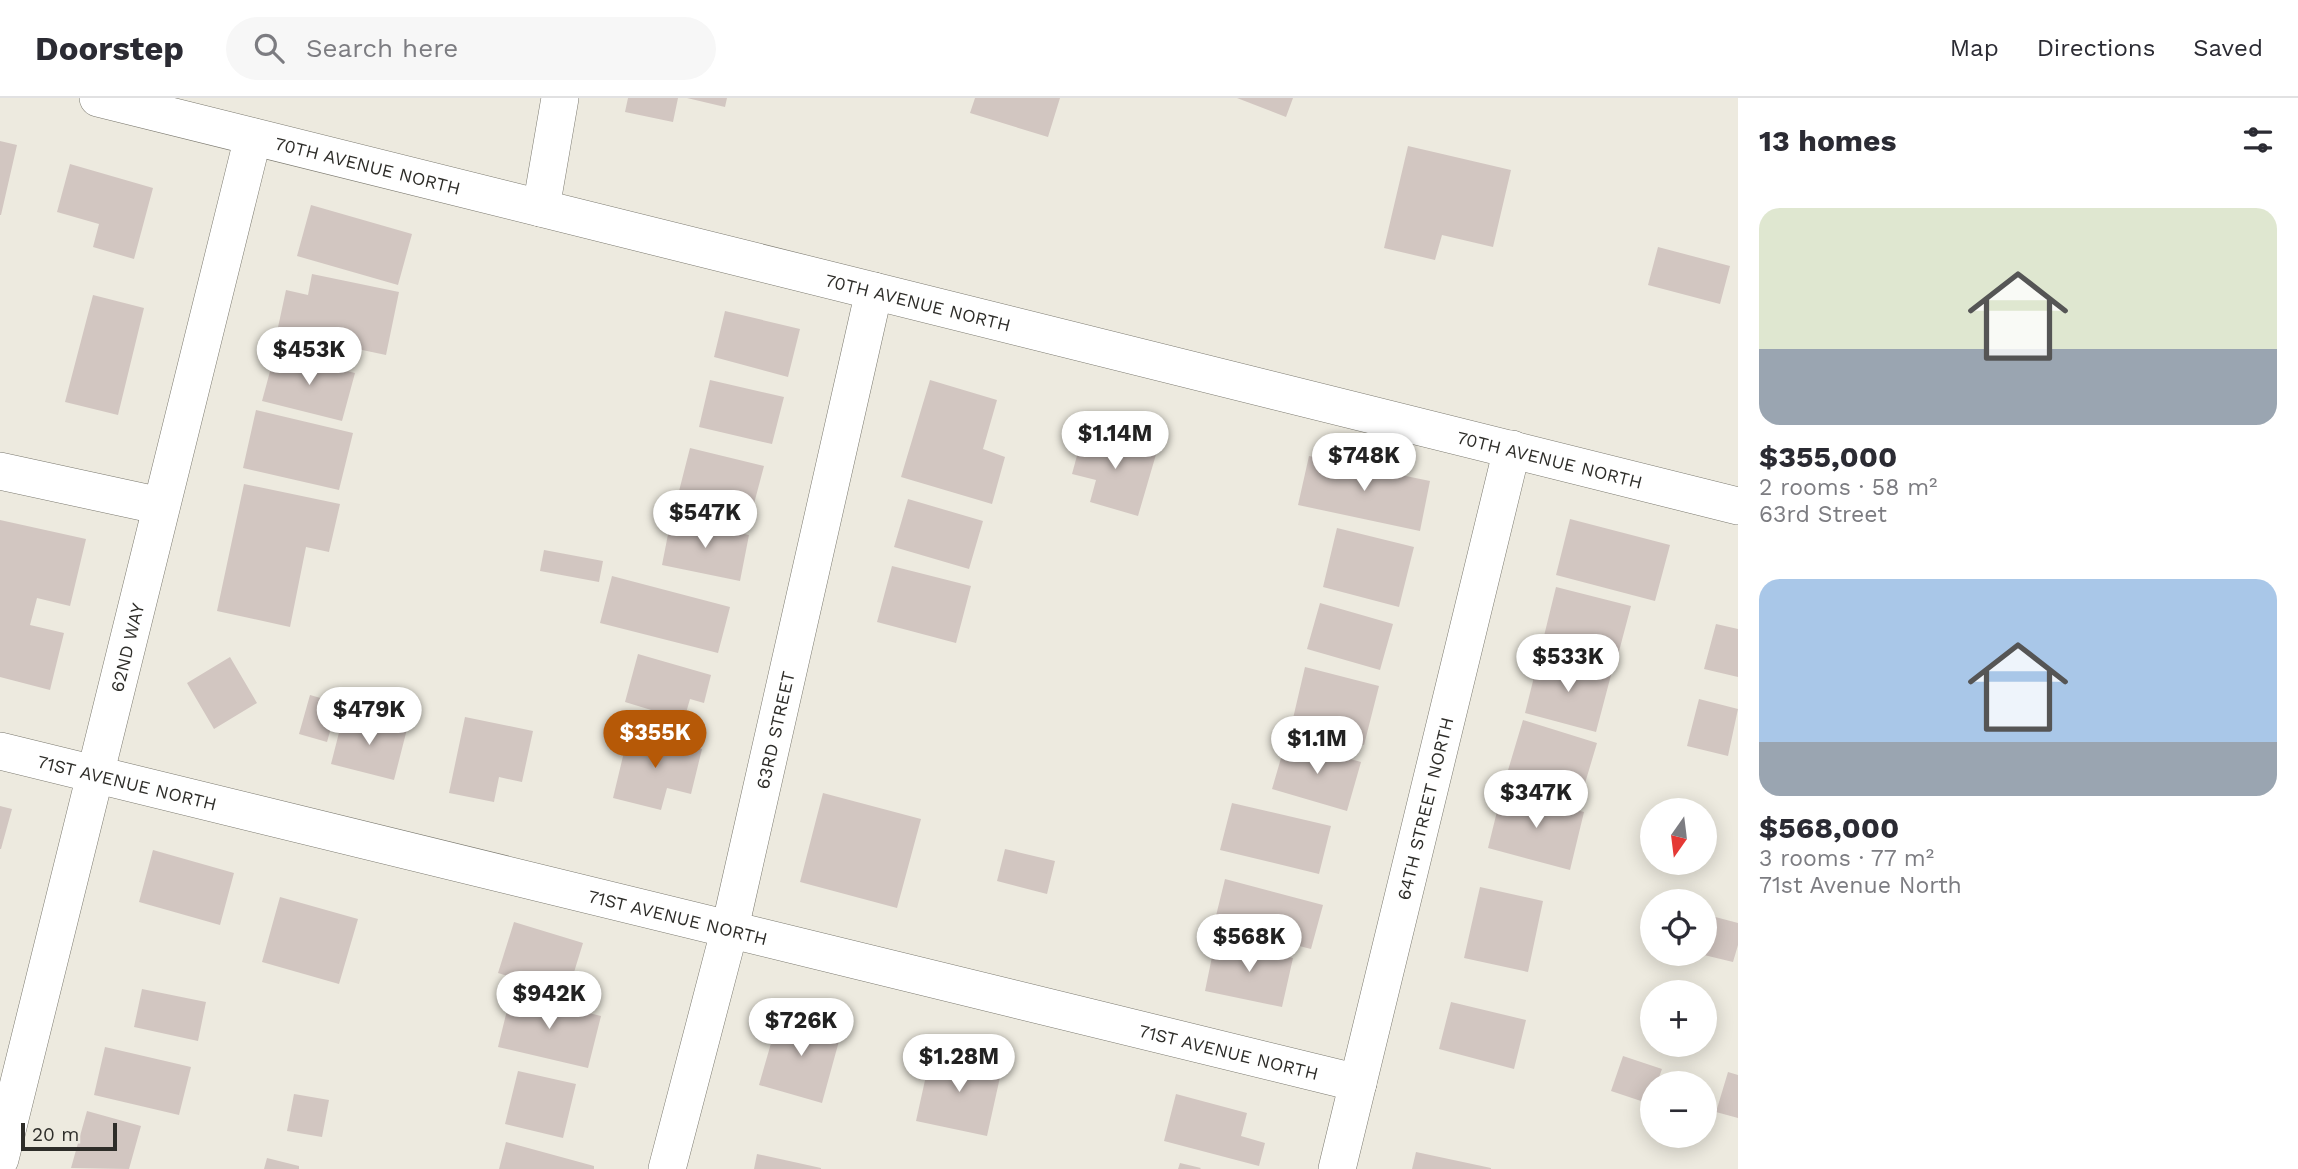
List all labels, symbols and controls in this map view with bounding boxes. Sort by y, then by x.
search box [226,17,716,80]
text: Doorstep [35,29,184,68]
icon: search [250,29,288,67]
text: Search here [306,33,458,63]
text: Map [1950,34,1999,62]
text: Directions [2037,34,2155,62]
text: Saved [2193,34,2263,62]
icon: filters [2239,121,2277,159]
text: 13 homes [1759,123,1896,158]
street label: 70TH AVENUE NORTH [273,132,463,198]
icon: home [1955,253,2081,379]
street label: 70TH AVENUE NORTH [823,269,1013,335]
pin: $453K [260,328,358,387]
text: $453K [273,336,345,363]
pin: $1.14M [1058,412,1172,471]
text: $1.14M [1078,420,1152,447]
street label: 70TH AVENUE NORTH [1455,426,1645,492]
pin: $748K [1315,434,1413,493]
text: $355,000 [1759,439,1897,474]
text: $748K [1328,442,1400,469]
text: 2 rooms · 58 m² [1759,474,1938,501]
pin: $547K [656,490,754,550]
text: $547K [669,499,741,526]
text: 63rd Street [1759,501,1887,528]
street label: 62ND WAY [106,600,148,694]
icon: home [1955,624,2081,750]
pin: $533K [1519,634,1617,694]
text: $533K [1532,643,1604,670]
street label: 63RD STREET [751,669,798,791]
pin: $479K [320,688,418,747]
text: $479K [333,696,405,723]
pin: $355K [606,710,704,770]
street label: 64TH STREET NORTH [1392,715,1457,902]
pin: $1.1M [1268,716,1366,776]
text: $355K [619,719,691,746]
text: $1.1M [1287,725,1347,752]
street label: 71ST AVENUE NORTH [35,750,219,814]
pin: $347K [1487,770,1585,830]
text: $347K [1500,779,1572,806]
north arrow [1640,798,1717,875]
map controls [1640,798,1717,1148]
text: $568,000 [1759,810,1899,845]
text: 3 rooms · 77 m² [1759,845,1934,872]
text: 71st Avenue North [1759,872,1962,899]
street label: 71ST AVENUE NORTH [586,885,770,949]
button: locate [1640,889,1717,966]
pin: $568K [1200,914,1298,974]
text: $568K [1213,923,1285,950]
pin: $942K [500,972,598,1031]
text: $942K [512,980,586,1007]
button: + [1640,980,1717,1057]
pin: $726K [752,998,850,1058]
text: $726K [765,1007,837,1034]
street label: 71ST AVENUE NORTH [1137,1019,1321,1083]
pin: $1.28M [902,1034,1016,1094]
text: $1.28M [919,1043,999,1070]
button: − [1640,1071,1717,1148]
scale bar [21,1120,117,1152]
text: 20 m [32,1123,79,1146]

